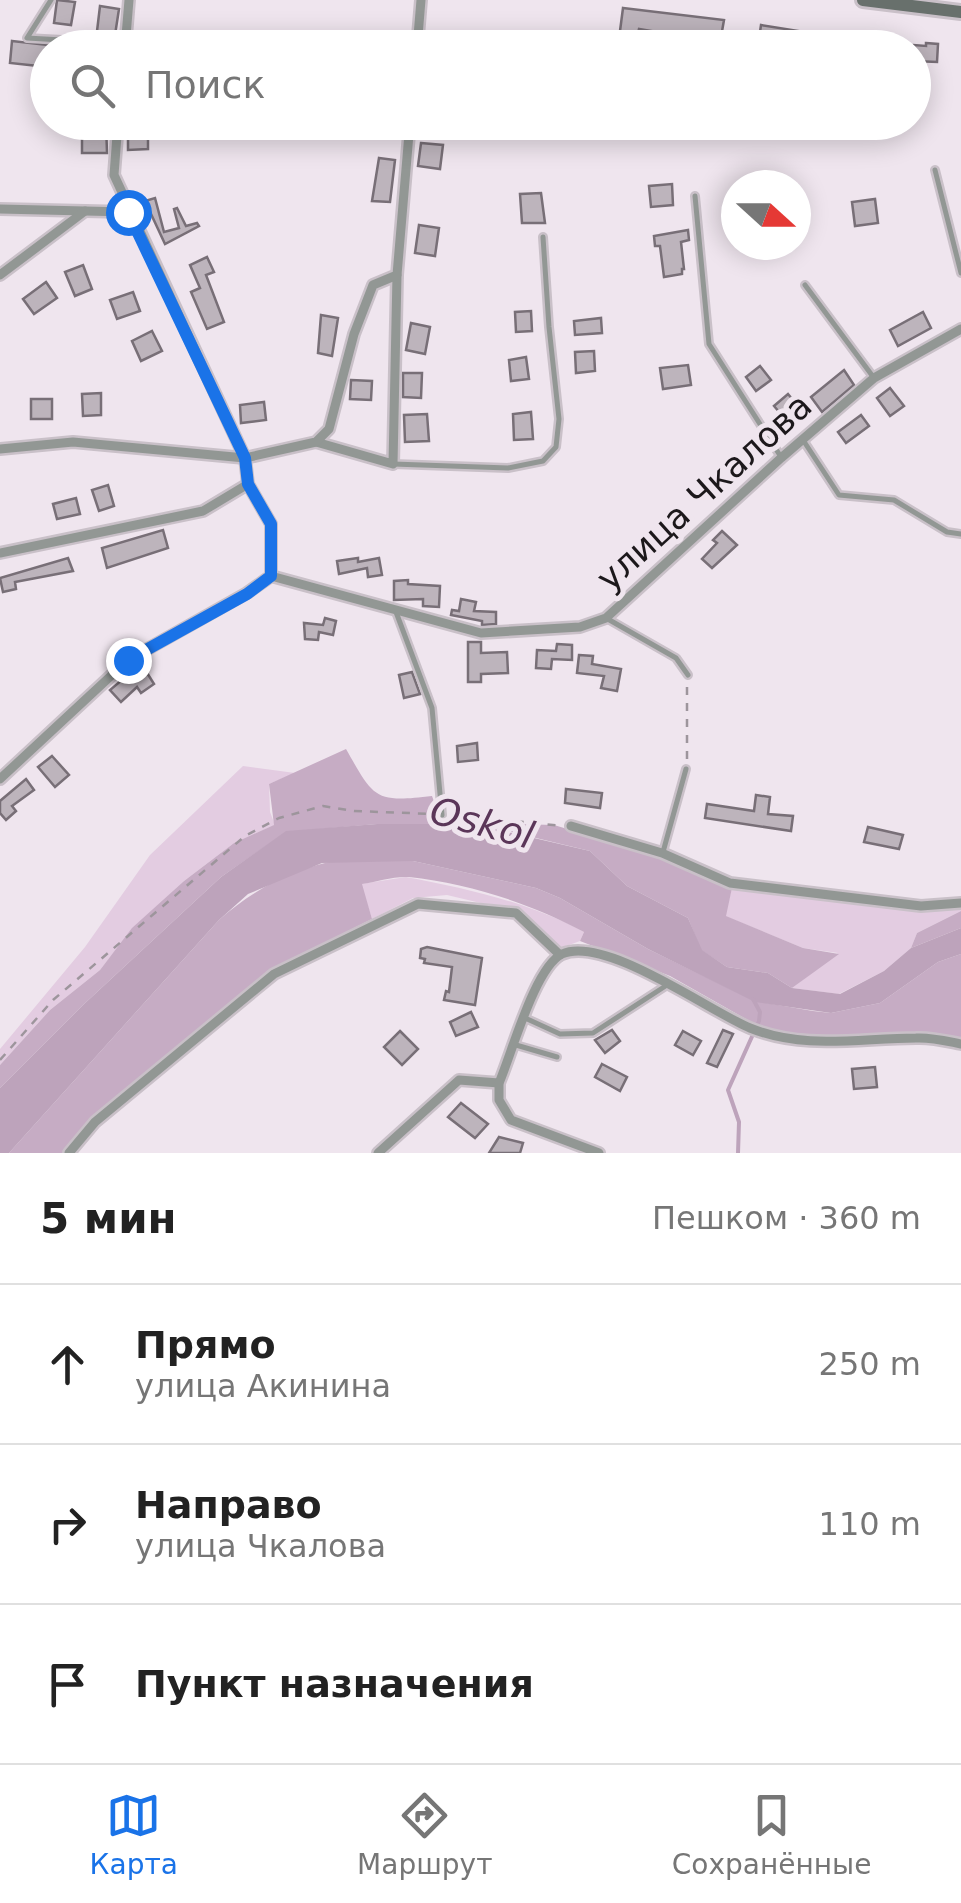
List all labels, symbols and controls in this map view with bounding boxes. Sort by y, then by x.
search box [30,30,931,140]
icon: search [65,58,120,113]
text: Поиск [145,63,265,107]
north arrow [721,170,811,260]
route start [106,190,152,236]
street label: улица Чкалова [589,385,819,599]
route end [106,638,152,684]
water label: Oskol [425,788,539,858]
text: 5 мин [40,1194,177,1243]
text: Пешком · 360 m [652,1199,921,1237]
text: Прямо [135,1323,276,1367]
icon: ahead [40,1337,95,1392]
text: 250 m [819,1345,921,1383]
text: улица Акинина [135,1367,391,1405]
text: Направо [135,1483,322,1527]
icon: right [40,1497,95,1552]
text: 110 m [819,1505,921,1543]
text: улица Чкалова [135,1527,386,1565]
icon: arrive [40,1657,95,1712]
text: Пункт назначения [135,1662,534,1706]
tab: Карта [90,1788,178,1881]
tab: Маршрут [357,1788,492,1881]
tab: Сохранённые [672,1788,871,1881]

